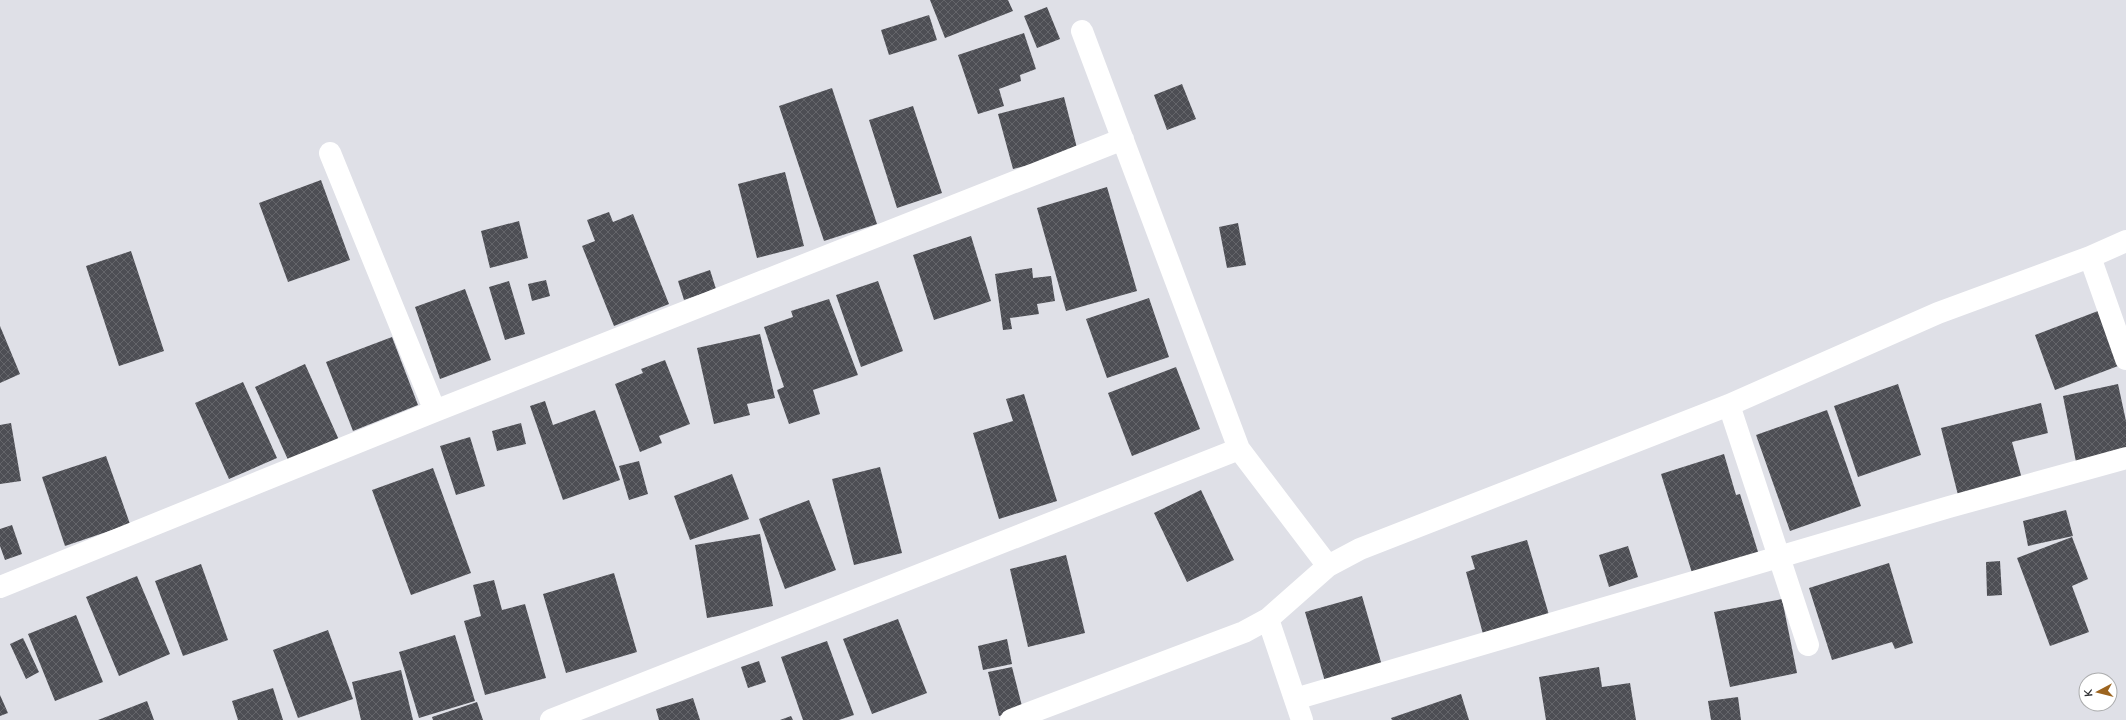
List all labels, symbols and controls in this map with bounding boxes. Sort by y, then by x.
north arrow [2078,672,2118,712]
text: K [2081,688,2095,698]

